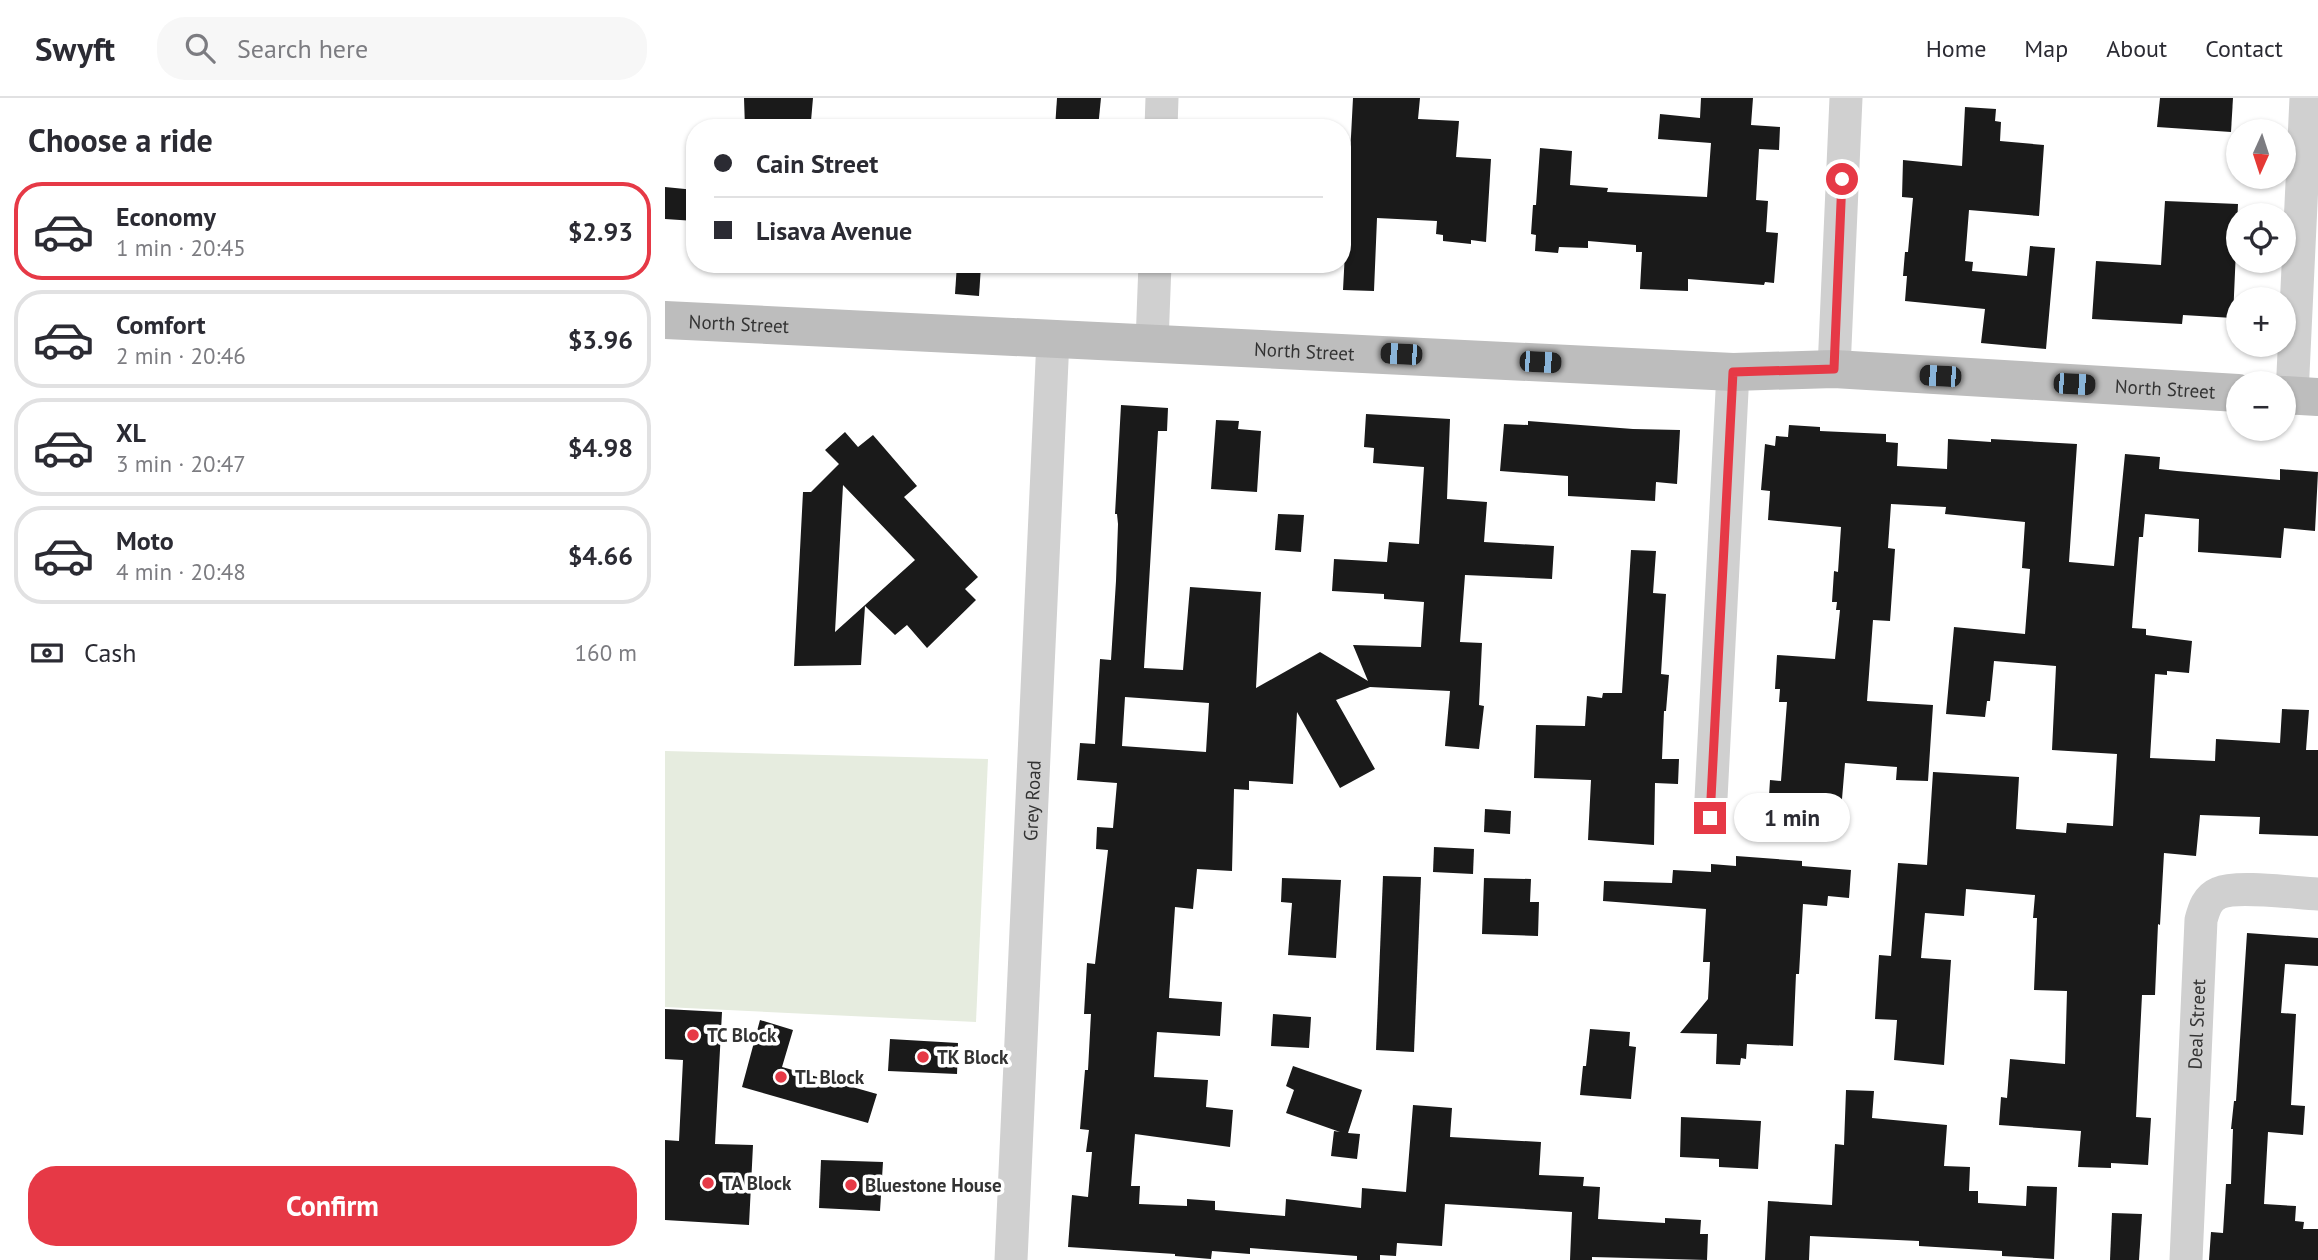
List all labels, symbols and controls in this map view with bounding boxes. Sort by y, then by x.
search box [157,17,647,80]
text: Swyft [35,27,115,70]
icon: search [181,29,219,67]
text: Search here [237,32,368,65]
text: Home [1926,33,1986,64]
text: Map [2024,33,2068,64]
text: About [2106,33,2167,64]
text: Contact [2205,33,2283,64]
text: Choose a ride [28,119,213,161]
north arrow [2226,119,2296,189]
map controls [2226,119,2296,441]
text: Cain Street [756,147,878,180]
route start [1826,163,1858,195]
icon: car [32,200,95,263]
text: Economy [116,200,216,233]
button: locate [2226,203,2296,273]
text: Lisava Avenue [756,214,912,247]
text: $2.93 [568,215,633,248]
text: 1 min · 20:45 [116,233,246,262]
button: + [2226,287,2296,357]
icon: car [32,308,95,371]
text: Comfort [116,308,206,341]
street label: North Street [688,309,790,338]
text: $3.96 [568,323,633,356]
street label: North Street [1253,337,1356,366]
text: 2 min · 20:46 [116,341,246,370]
car [1380,342,1423,366]
car [1519,350,1562,374]
car [1919,364,1962,388]
button: − [2226,371,2296,441]
car [2053,372,2096,396]
street label: North Street [2114,374,2217,404]
icon: car [32,416,95,479]
text: XL [116,416,146,449]
text: $4.98 [568,431,633,464]
text: 3 min · 20:47 [116,449,246,478]
icon: car [32,524,95,587]
text: Moto [116,524,174,557]
text: $4.66 [568,539,633,572]
text: 4 min · 20:48 [116,557,246,586]
icon: cash [28,634,66,672]
text: Cash [84,636,136,669]
text: 160 m [575,638,637,667]
street label: Grey Road [1018,760,1046,841]
callout: 1 min [1735,794,1850,842]
route end [1694,802,1726,834]
text: 1 min [1764,803,1820,832]
street label: Deal Street [2182,978,2210,1070]
place label: TC Block [707,1023,777,1047]
marker: TC Block [685,1027,701,1043]
place label: TK Block [937,1045,1009,1069]
marker: TK Block [915,1049,931,1065]
place label: TL Block [795,1065,865,1089]
marker: TL Block [773,1069,789,1085]
button: Confirm [28,1166,637,1246]
place label: TA Block [722,1171,792,1195]
place label: Bluestone House [865,1173,1002,1197]
marker: TA Block [700,1175,716,1191]
marker: Bluestone House [843,1177,859,1193]

